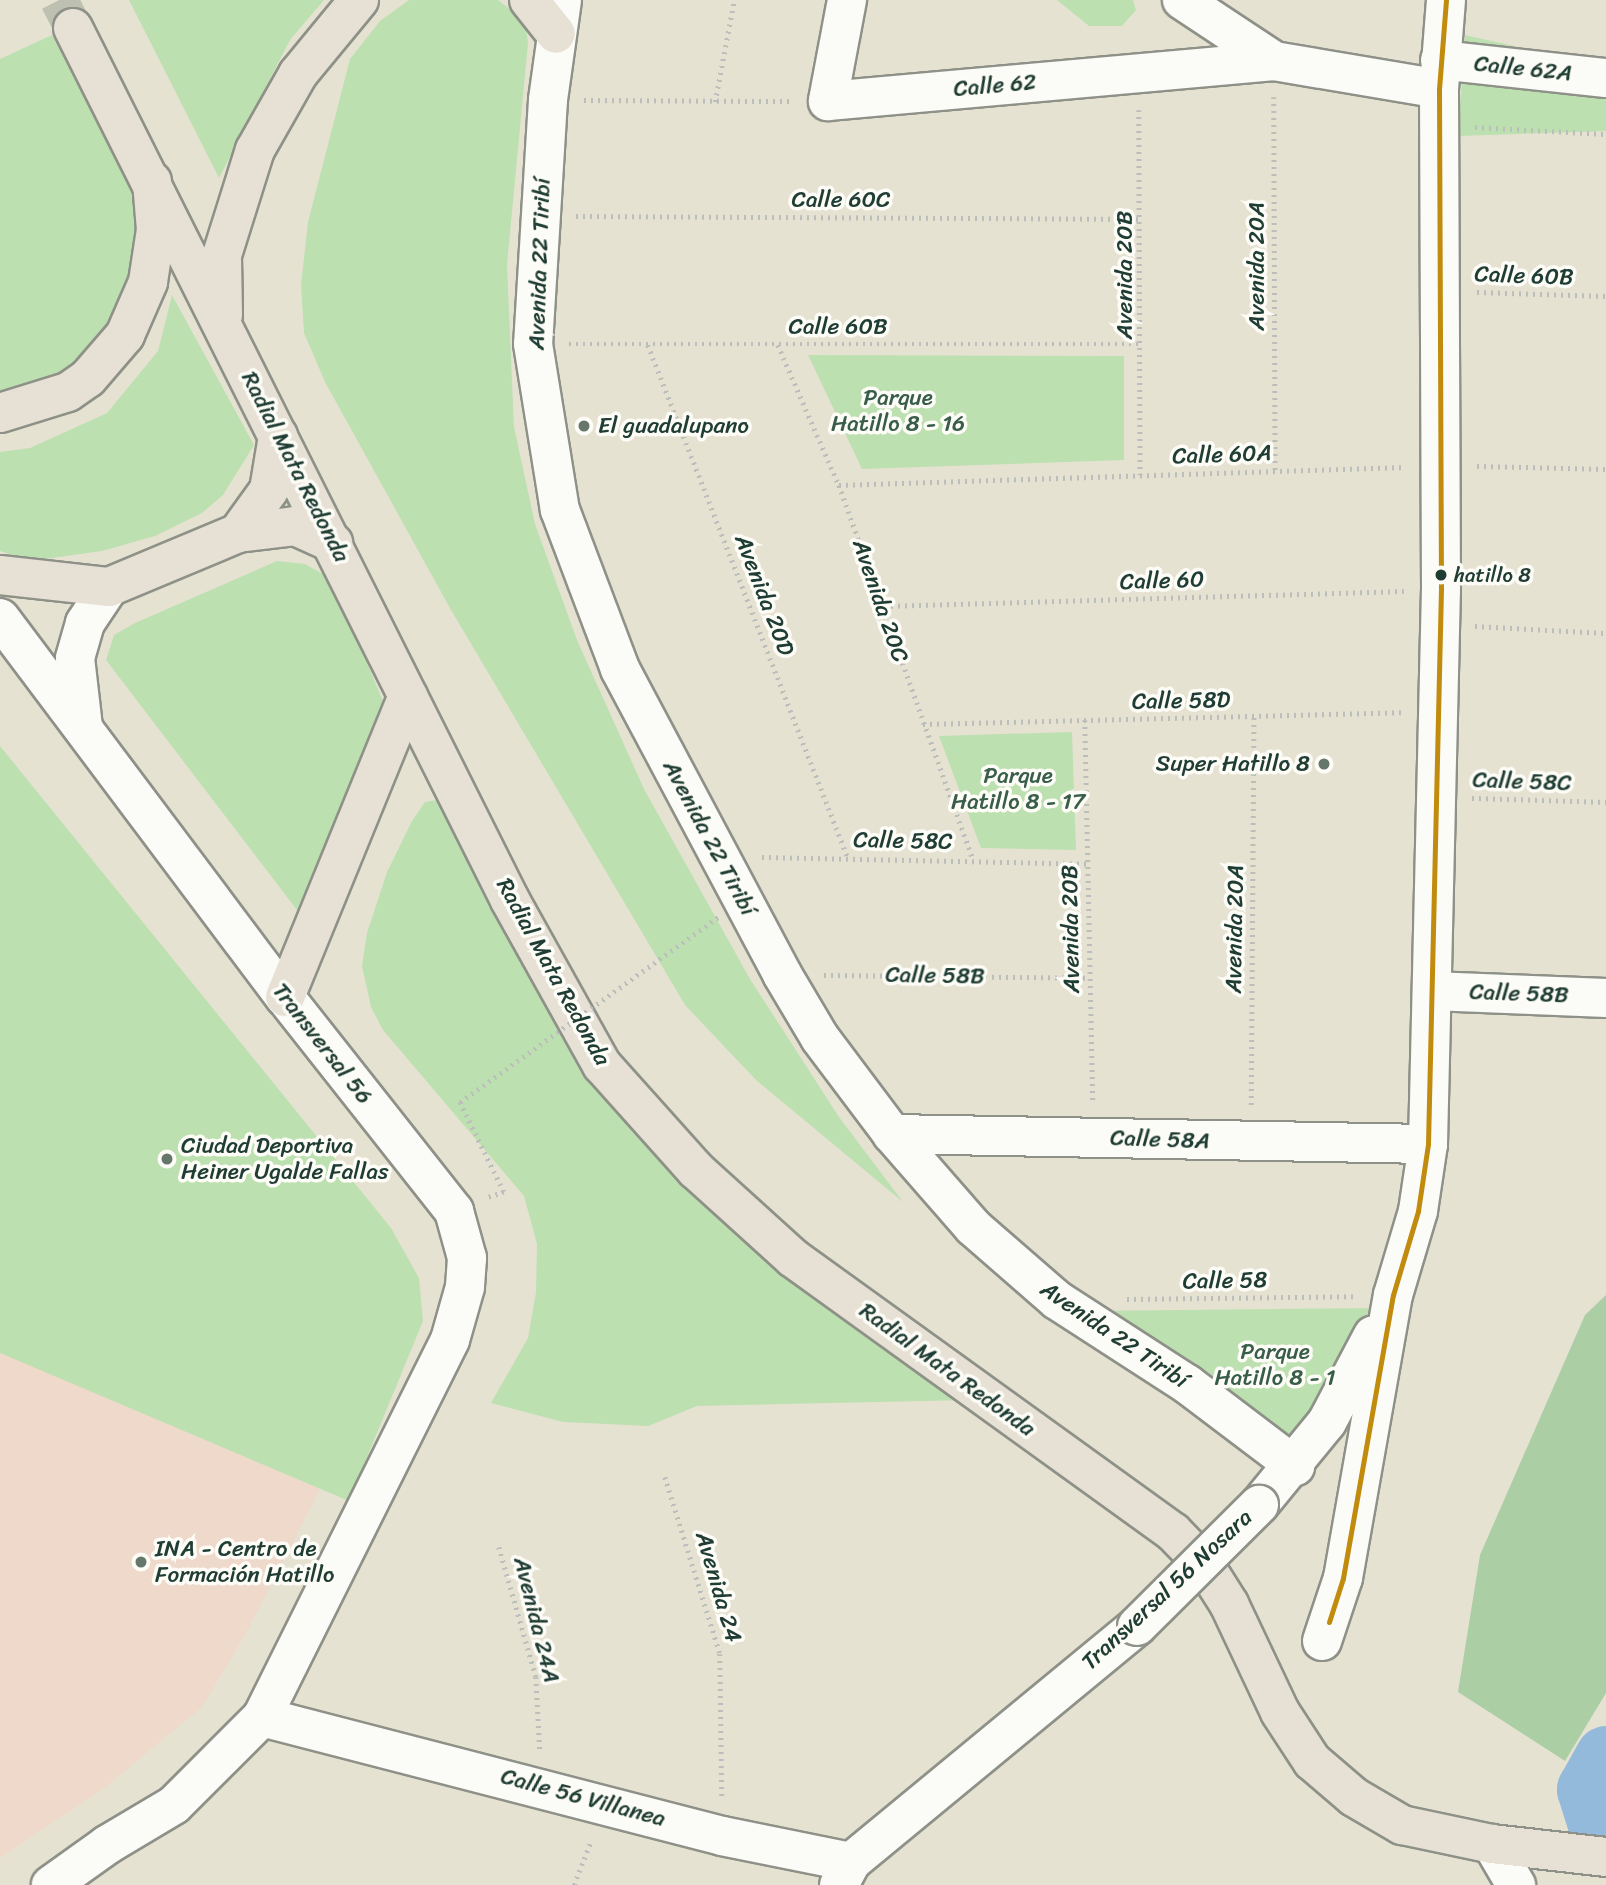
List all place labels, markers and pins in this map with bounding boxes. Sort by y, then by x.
place label: El guadalupano [598,412,749,440]
marker: El guadalupano [576,418,592,434]
place label: hatillo 8 [1454,562,1531,588]
marker: hatillo 8 [1434,568,1448,582]
place label: Super Hatillo 8 [1155,750,1310,778]
marker: Super Hatillo 8 [1316,756,1332,772]
place label: Ciudad Deportiva Heiner Ugalde Fallas [181,1132,387,1186]
marker: Ciudad Deportiva Heiner Ugalde Fallas [159,1151,175,1167]
place label: INA - Centro de Formación Hatillo [155,1535,334,1589]
marker: INA - Centro de Formación Hatillo [133,1554,149,1570]

